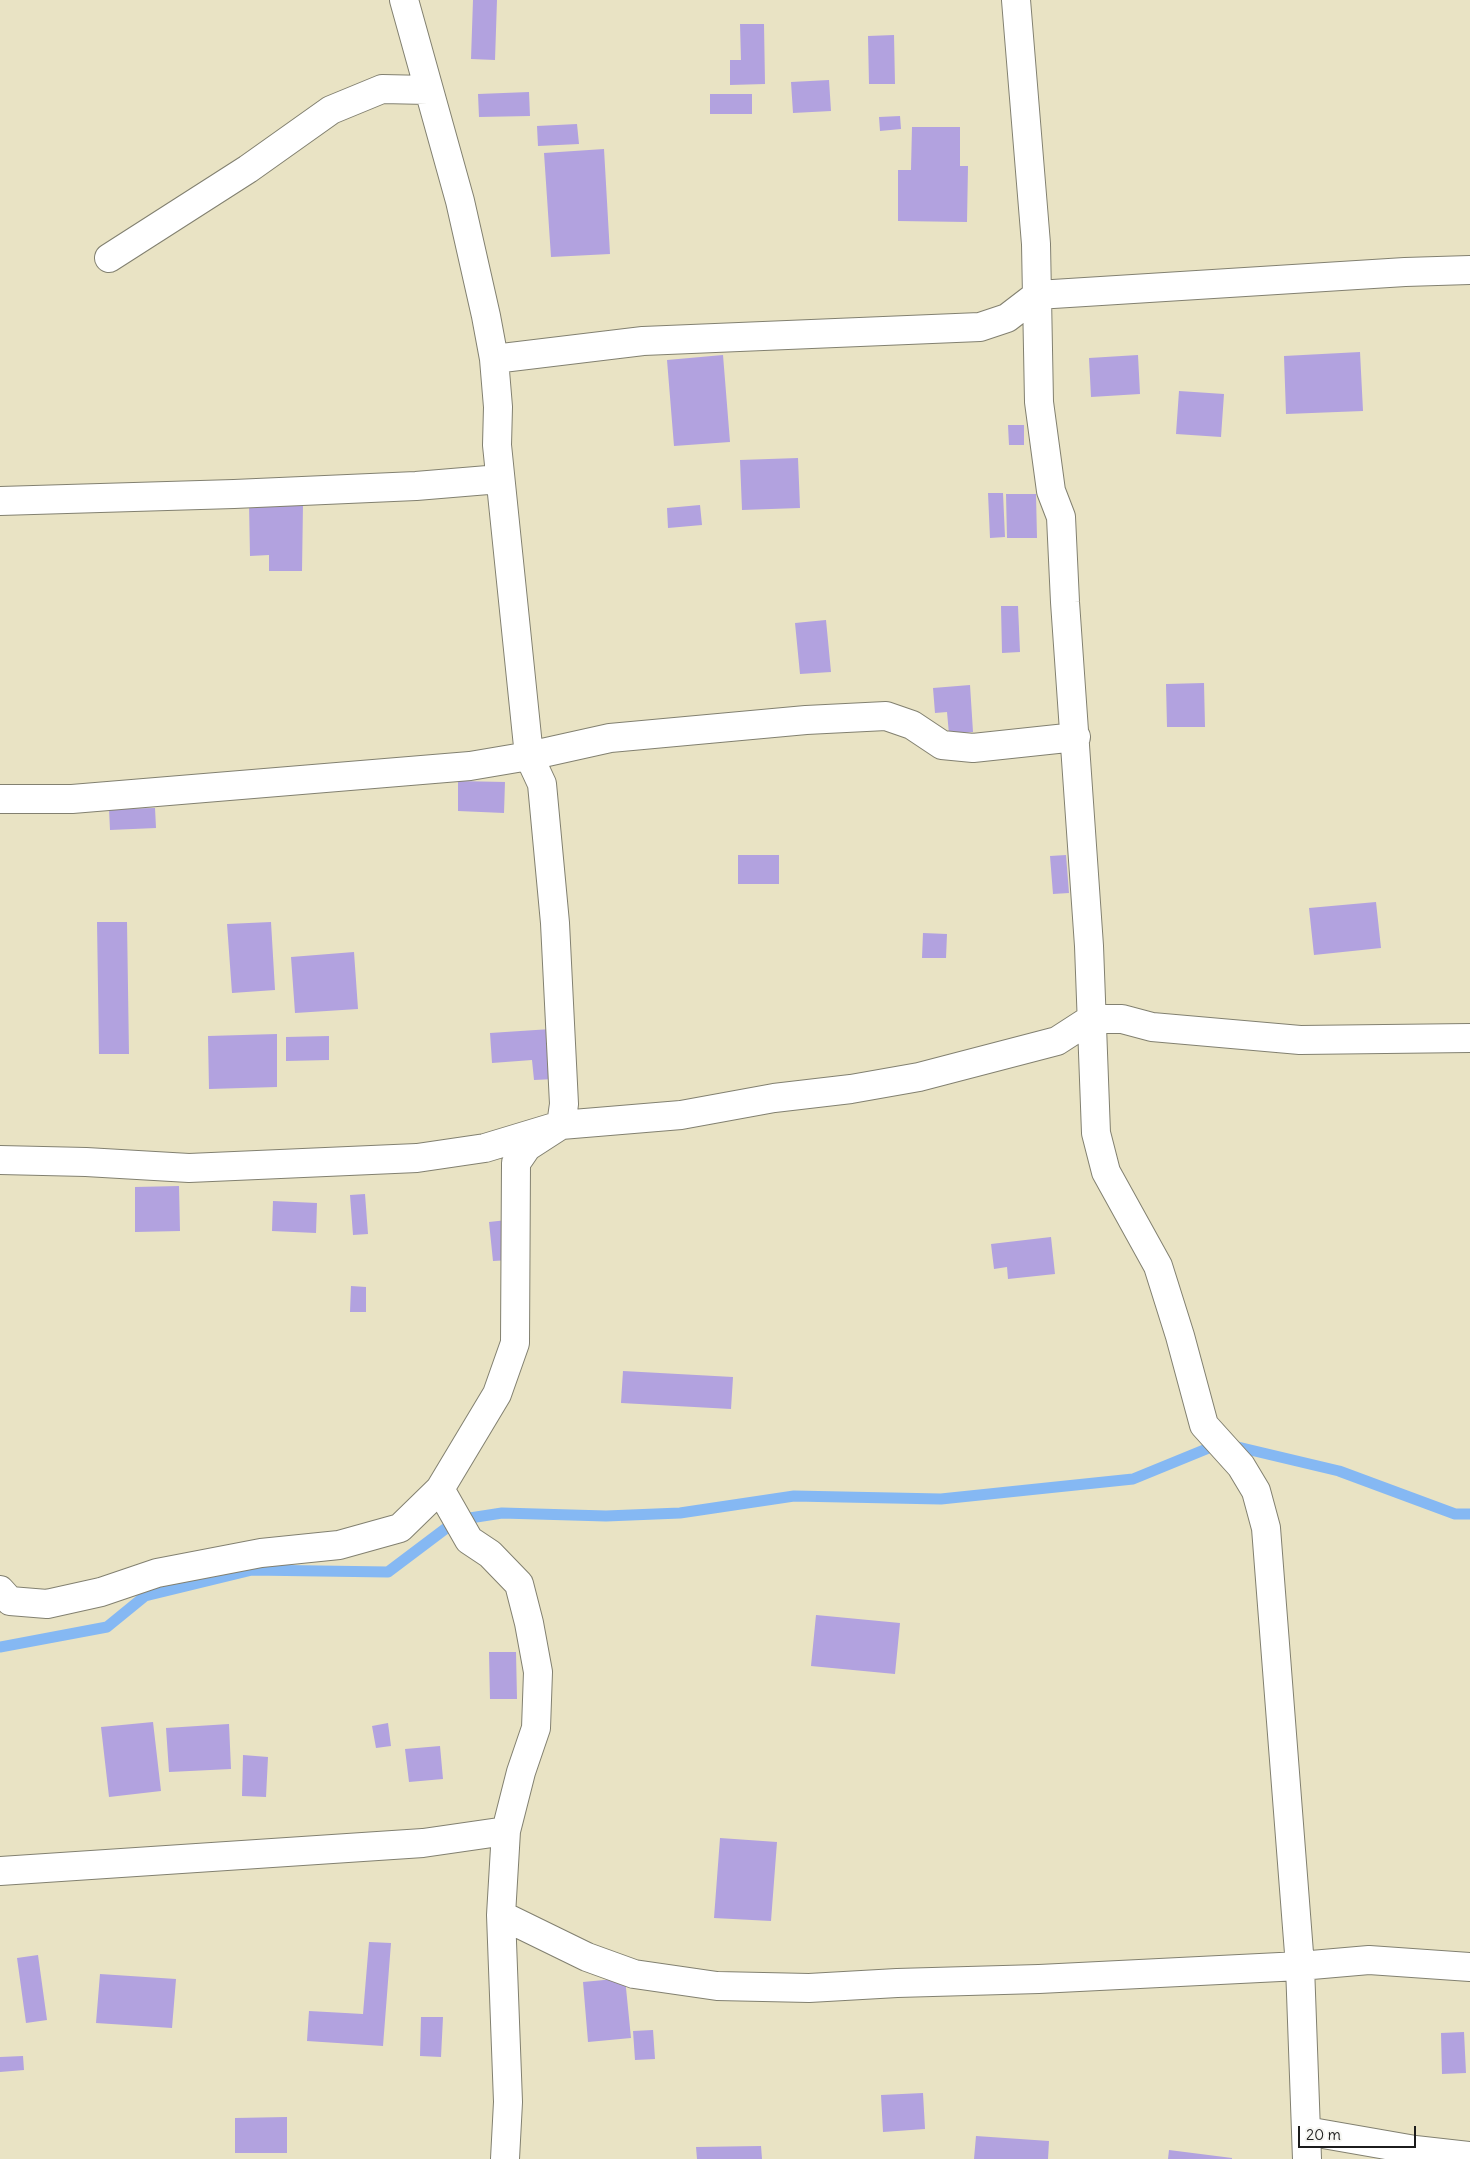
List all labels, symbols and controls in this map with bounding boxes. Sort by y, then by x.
scale bar [1300,2116,1418,2148]
text: 20 m [1306,2125,1341,2144]

